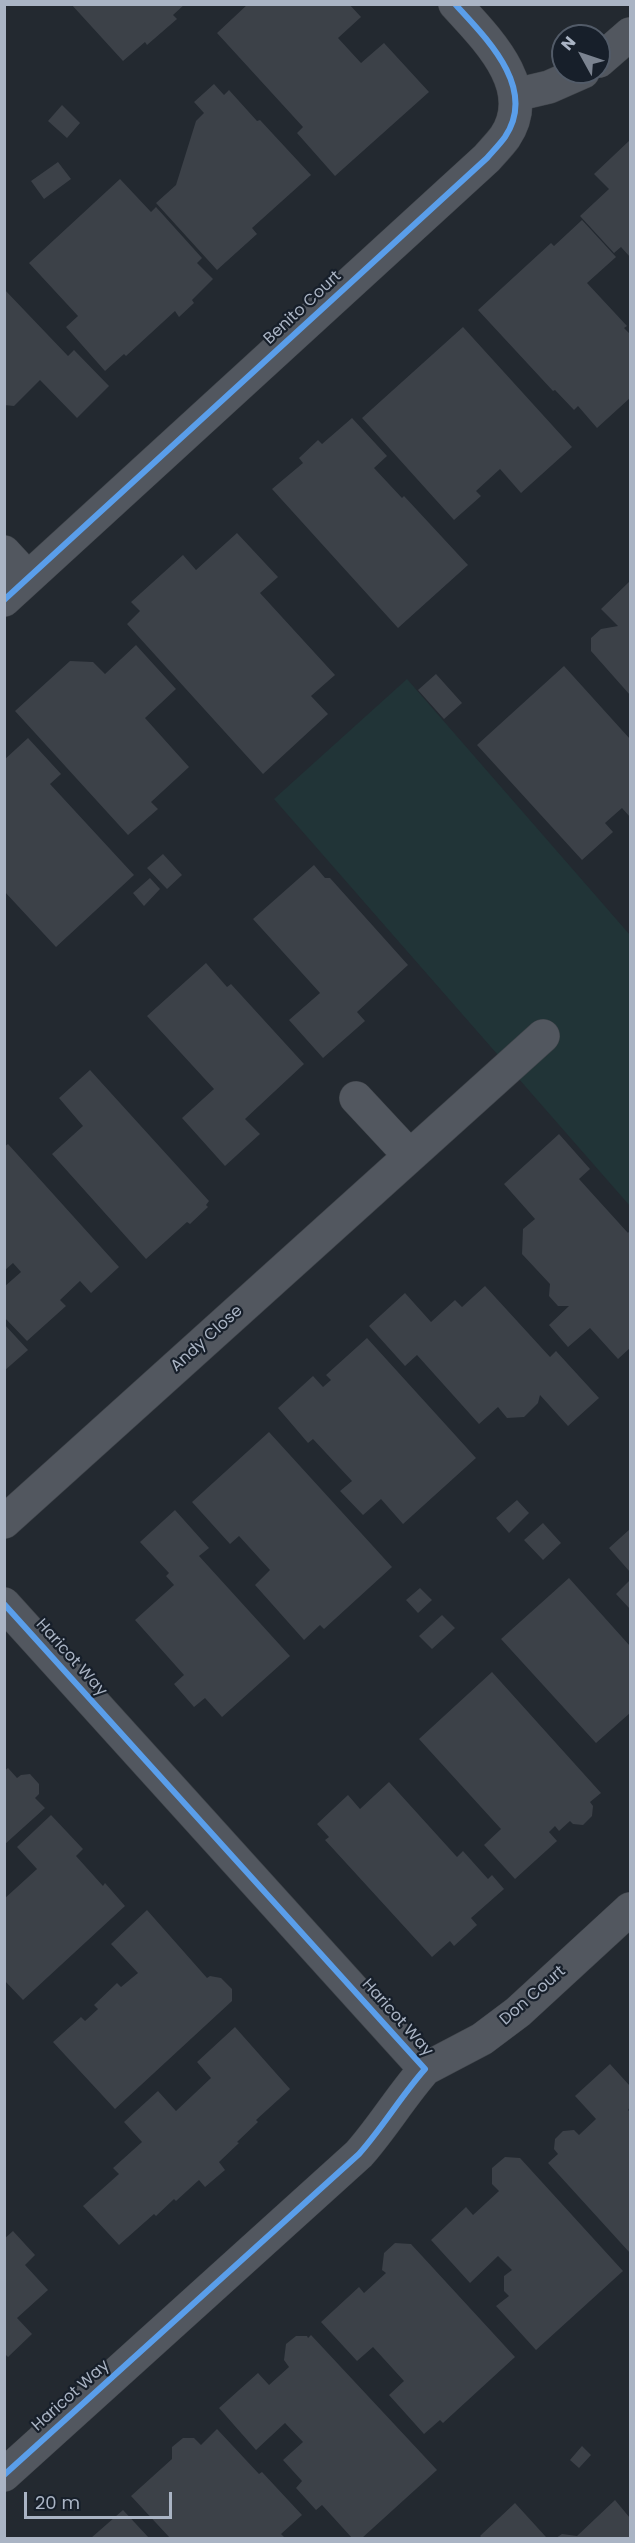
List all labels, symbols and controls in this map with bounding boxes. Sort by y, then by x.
north arrow [551,24,611,84]
text: N [556,31,581,55]
street label: Benito Court [260,267,346,349]
street label: Andy Close [167,1302,247,1376]
street label: Haricot Way [31,1615,111,1701]
street label: Don Court [496,1962,570,2030]
street label: Haricot Way [357,1975,437,2061]
street label: Haricot Way [28,2356,114,2436]
scale bar [27,2480,176,2518]
text: 20 m [35,2490,80,2515]

